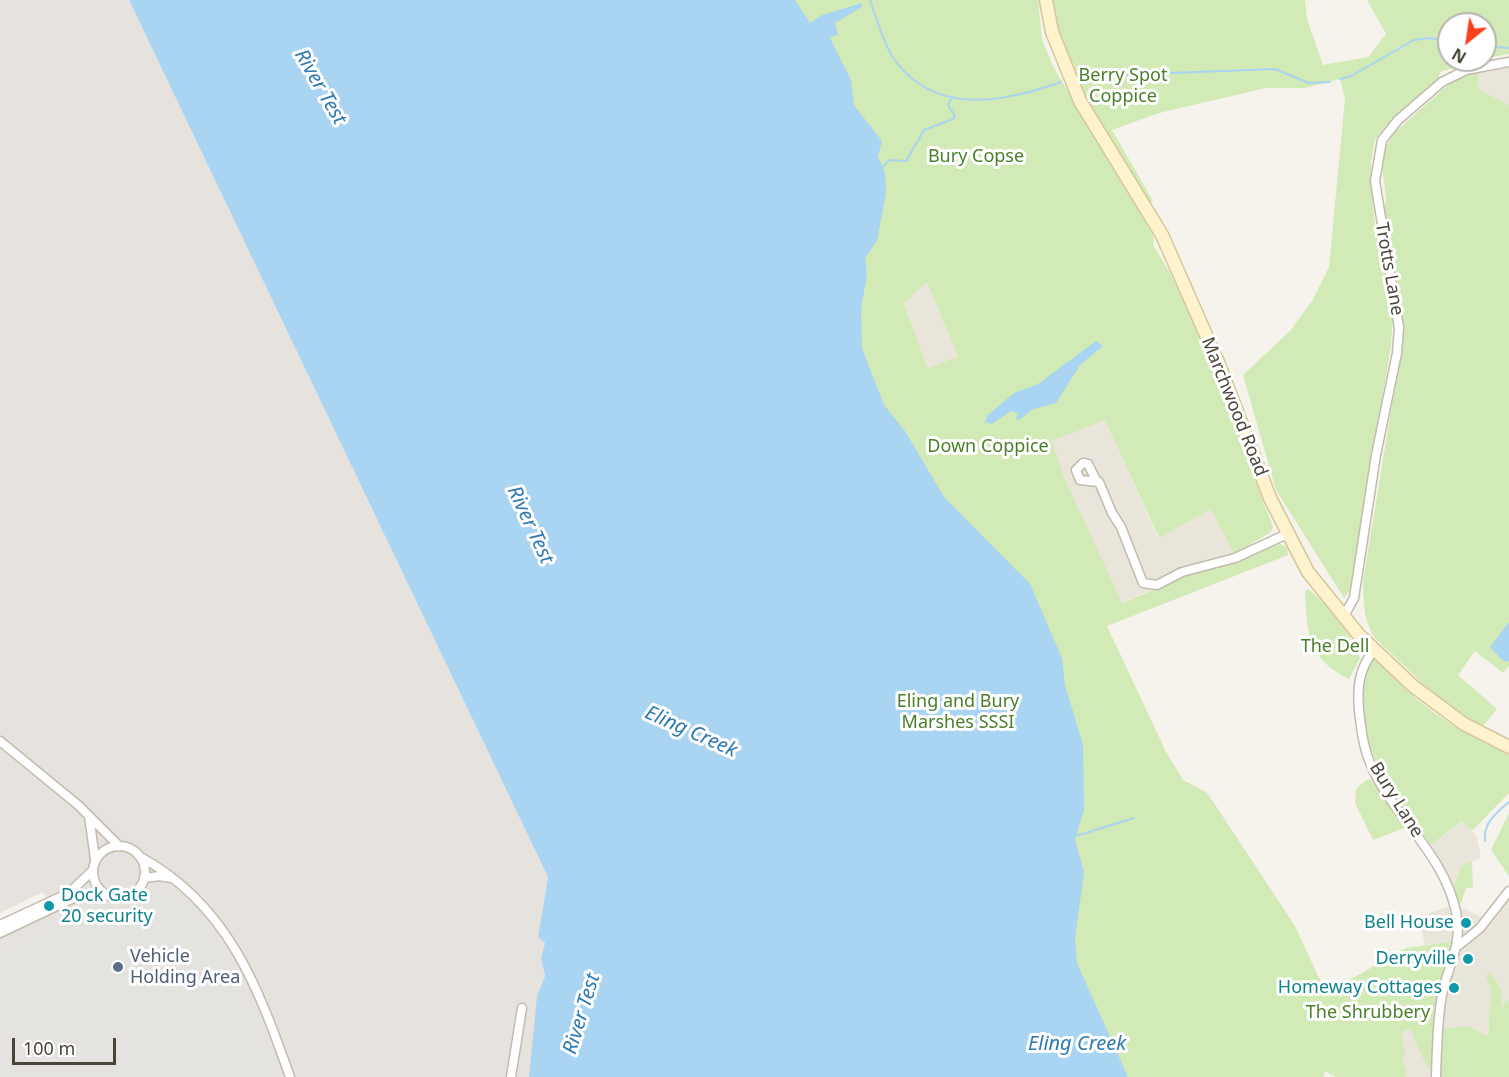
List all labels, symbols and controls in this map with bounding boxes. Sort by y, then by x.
north arrow [1437,12,1497,72]
text: N [1448,43,1470,69]
water label: River Test [289,45,351,129]
park label: Berry Spot Coppice [1079,65,1167,107]
park label: Bury Copse [928,146,1024,168]
street label: Trotts Lane [1370,221,1408,317]
street label: Marchwood Road [1196,334,1272,480]
park label: Down Coppice [927,436,1049,458]
water label: River Test [502,482,558,568]
park label: The Dell [1301,636,1369,658]
park label: Eling and Bury Marshes SSSI [897,691,1019,734]
water label: Eling Creek [641,701,741,763]
street label: Bury Lane [1364,758,1428,842]
place label: Dock Gate 20 security [61,885,153,928]
marker: Dock Gate 20 security [42,899,56,913]
place label: Bell House [1364,912,1454,934]
marker: Bell House [1459,916,1473,930]
place label: Vehicle Holding Area [130,946,240,988]
place label: Derryville [1375,948,1456,970]
marker: Derryville [1461,952,1475,966]
marker: Vehicle Holding Area [111,960,125,974]
water label: River Test [558,971,606,1057]
place label: Homeway Cottages [1278,977,1442,999]
marker: Homeway Cottages [1447,981,1461,995]
park label: The Shrubbery [1306,1002,1430,1024]
scale bar [15,1026,118,1064]
water label: Eling Creek [1028,1032,1126,1056]
text: 100 m [23,1036,75,1060]

